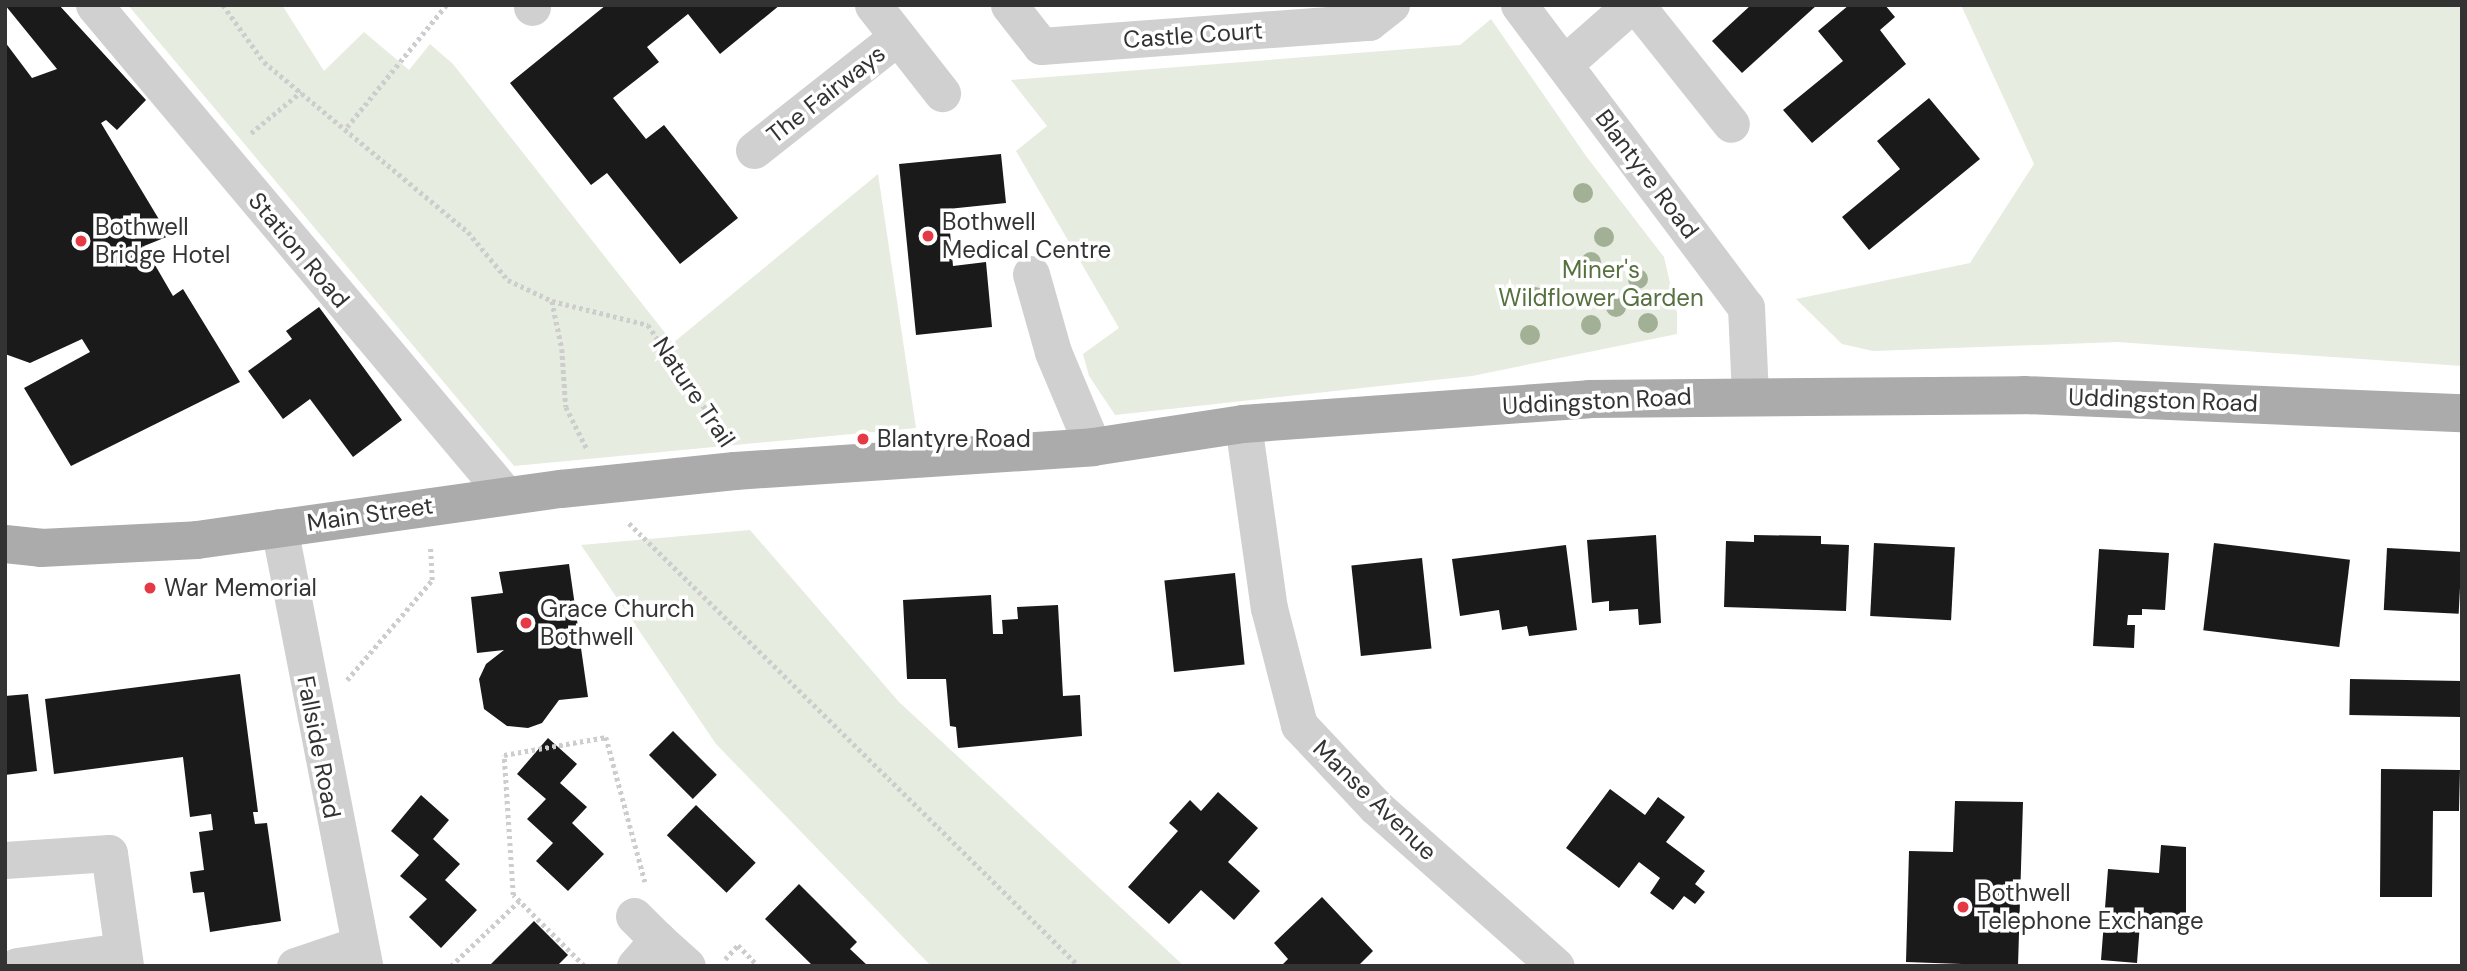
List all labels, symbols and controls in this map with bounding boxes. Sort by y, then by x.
street label: Castle Court [1122,16,1264,54]
street label: The Fairways [761,39,891,149]
street label: Blantyre Road [1589,104,1705,244]
street label: Station Road [242,187,356,313]
place label: Bothwell Medical Centre [942,208,1111,264]
place label: Bothwell Bridge Hotel [95,213,230,269]
marker: Bothwell Medical Centre [920,228,936,244]
marker: Bothwell Bridge Hotel [73,233,89,249]
park label: Miner's Wildflower Garden [1498,256,1704,312]
street label: Nature Trail [647,332,741,452]
street label: Uddingston Road [1502,382,1692,420]
street label: Uddingston Road [2068,382,2258,418]
place label: Blantyre Road [877,425,1031,453]
marker: Blantyre Road [855,431,871,447]
street label: Main Street [305,491,435,537]
place label: War Memorial [164,574,317,602]
marker: War Memorial [142,580,158,596]
place label: Grace Church Bothwell [540,595,695,651]
marker: Grace Church Bothwell [518,615,534,631]
street label: Fallside Road [291,673,347,821]
street label: Manse Avenue [1307,734,1443,866]
place label: Bothwell Telephone Exchange [1977,879,2204,935]
marker: Bothwell Telephone Exchange [1955,899,1971,915]

